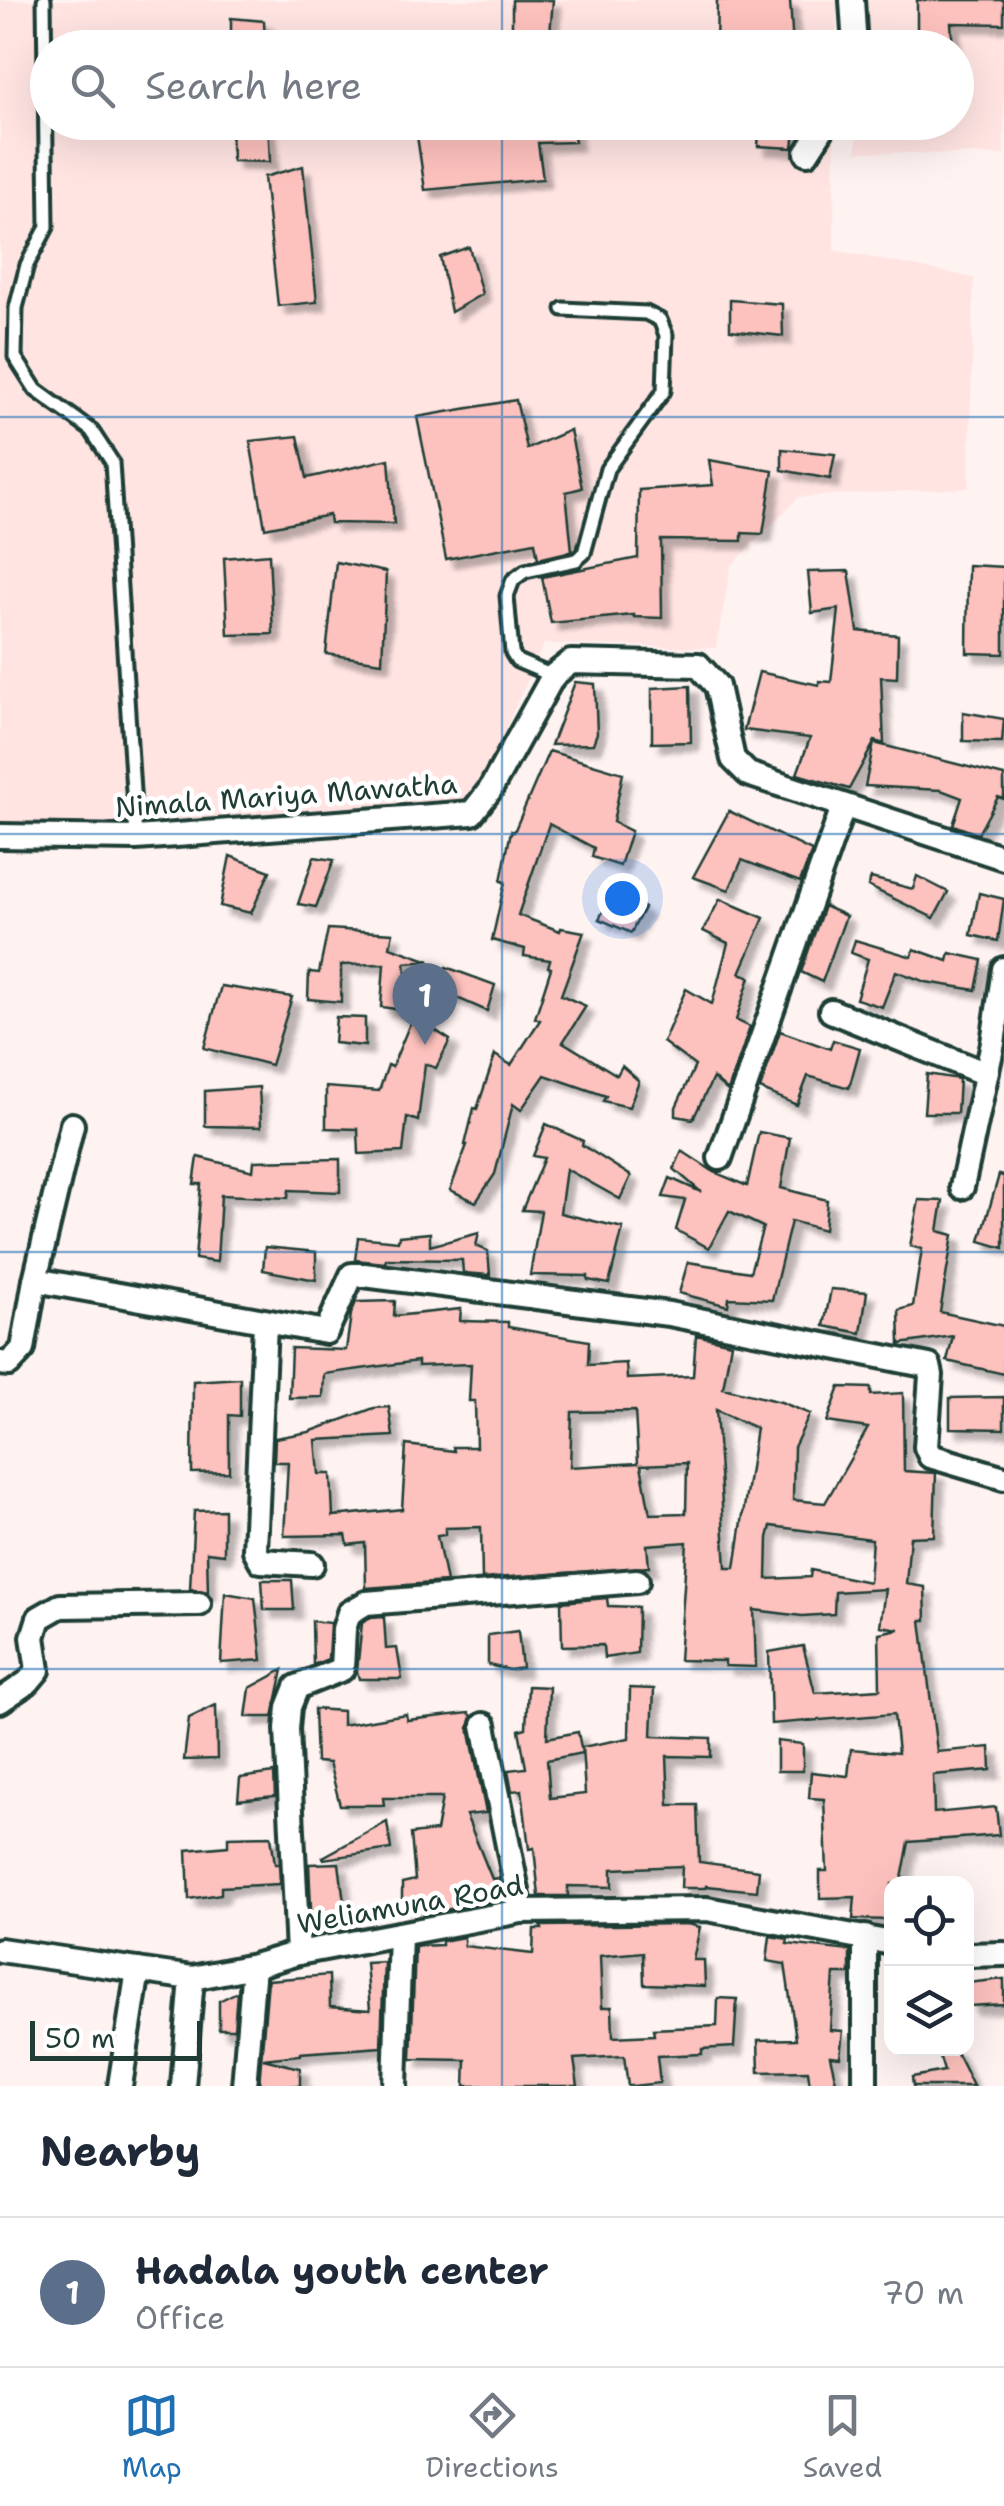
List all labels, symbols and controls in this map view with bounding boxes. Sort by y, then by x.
search box [30,30,974,140]
icon: search [65,58,120,113]
text: Search here [145,60,362,111]
street label: Nimala Mariya Mawatha [114,764,458,826]
your location [597,873,648,924]
pin: 1 [392,962,458,1045]
street label: Weliamuna Road [294,1865,526,1943]
map controls [884,1876,974,2056]
button: locate [884,1876,974,1966]
button: layers [884,1966,974,2056]
scale bar [30,2016,202,2060]
text: 50 m [45,2019,115,2057]
text: Nearby [40,2123,200,2179]
text: Hadala youth center [135,2245,549,2296]
text: 1 [65,2271,80,2314]
text: 70 m [881,2271,964,2314]
text: Office [135,2296,225,2339]
tab: Map [122,2388,182,2486]
tab: Directions [425,2388,559,2486]
tab: Saved [803,2388,882,2486]

